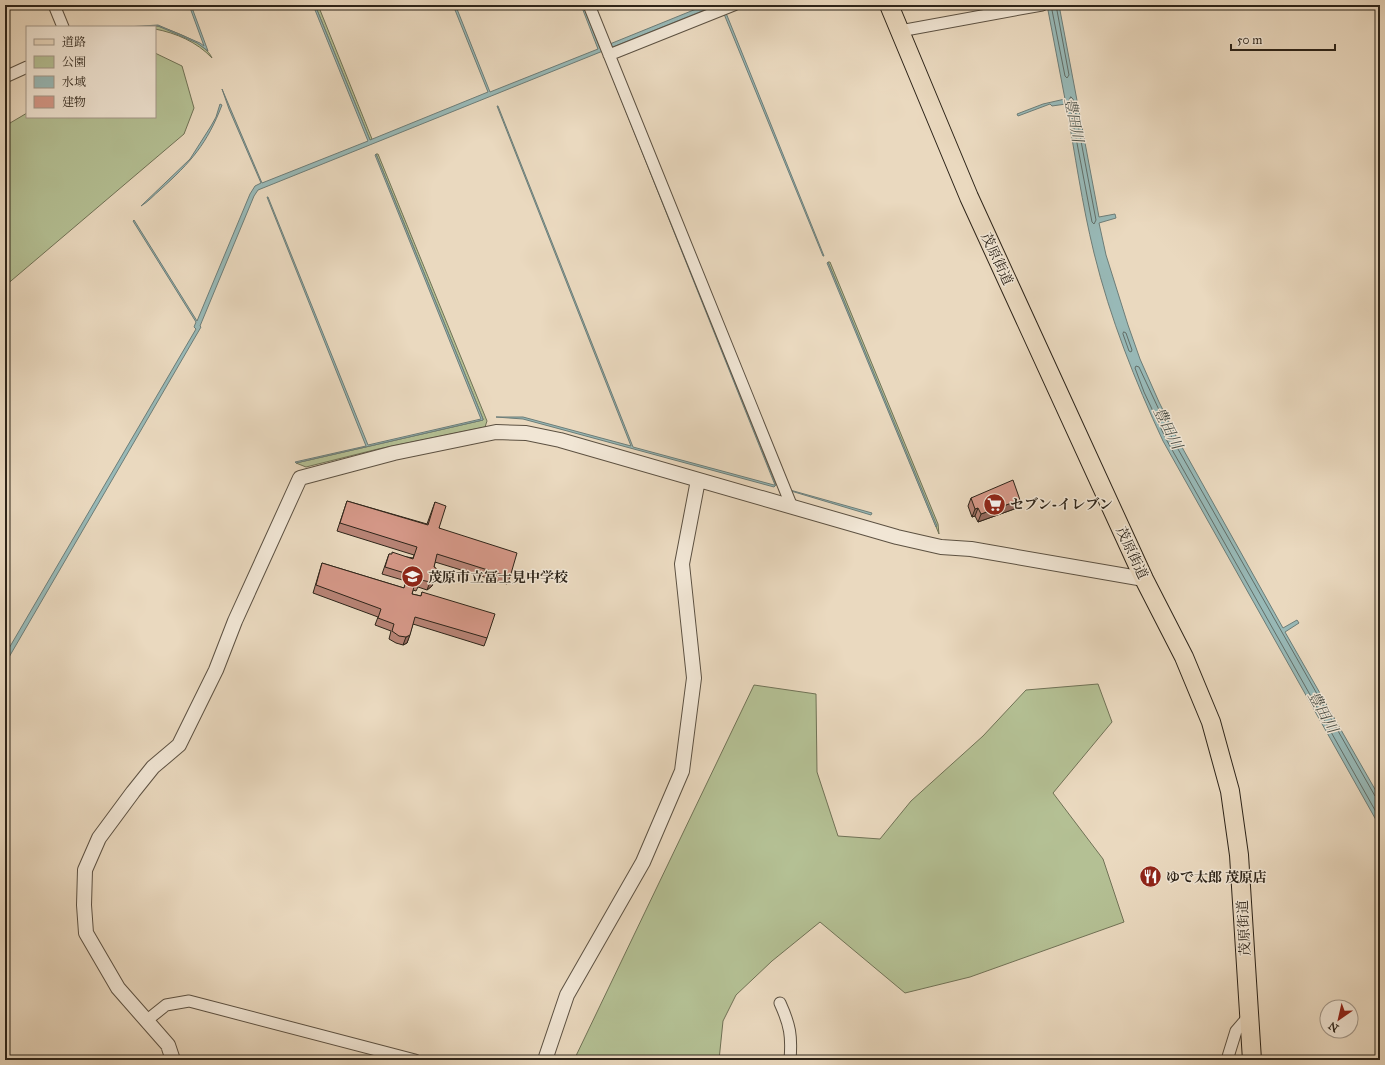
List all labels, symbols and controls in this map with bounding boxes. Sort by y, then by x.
legend [26,26,156,118]
scale bar [1231,26,1335,52]
text: 50 m [1237,33,1262,47]
text: 道路 [62,35,86,49]
text: 公園 [62,55,86,69]
text: 水域 [62,75,86,89]
text: 建物 [62,95,86,109]
water label: 豊田川 [1061,96,1088,146]
street label: 茂原街道 [977,230,1017,288]
water label: 豊田川 [1150,404,1187,454]
supermarket icon: セブン-イレブン [981,491,1007,517]
place label: セブン-イレブン [1010,496,1113,513]
street label: 茂原街道 [1112,524,1152,582]
school or university icon: 茂原市立冨士見中学校 [400,564,426,590]
place label: 茂原市立冨士見中学校 [428,569,568,586]
water label: 豊田川 [1304,688,1343,738]
restaurant icon: ゆで太郎 茂原店 [1137,864,1163,890]
place label: ゆで太郎 茂原店 [1166,869,1267,886]
street label: 茂原街道 [1234,900,1254,956]
north arrow [1319,999,1359,1039]
text: N [1326,1019,1341,1035]

